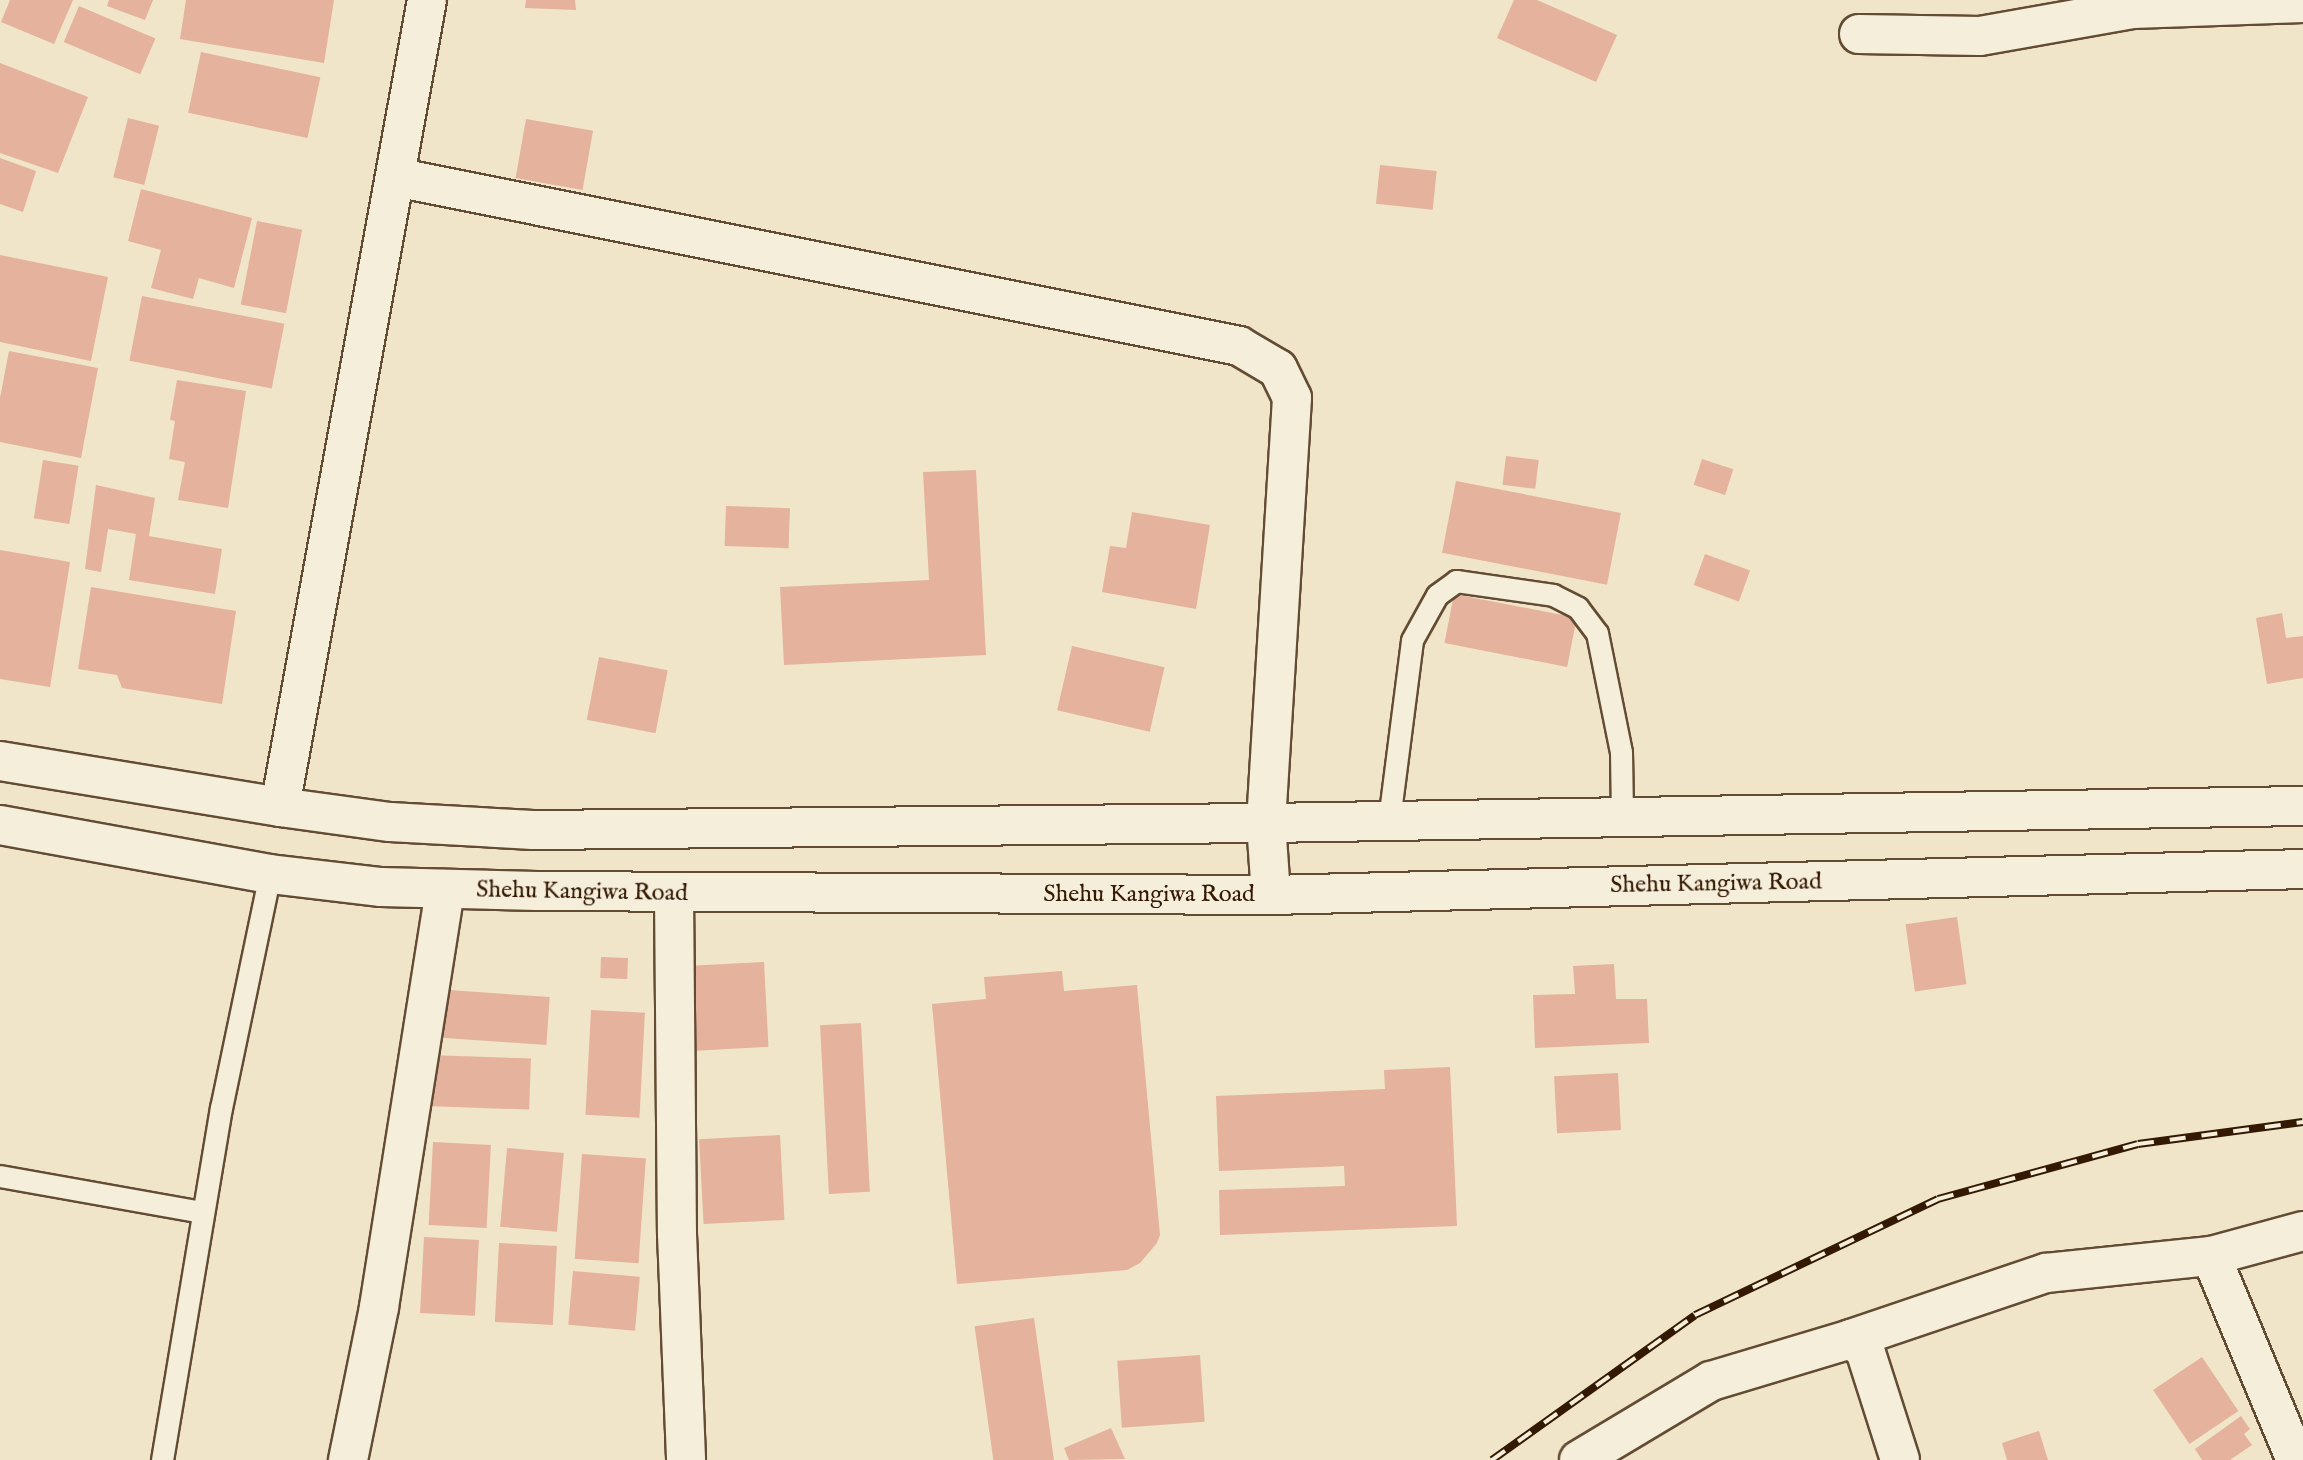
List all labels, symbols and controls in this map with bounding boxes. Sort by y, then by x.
street label: Shehu Kangiwa Road [1610,868,1822,900]
street label: Shehu Kangiwa Road [476,876,688,908]
street label: Shehu Kangiwa Road [1043,881,1255,909]

